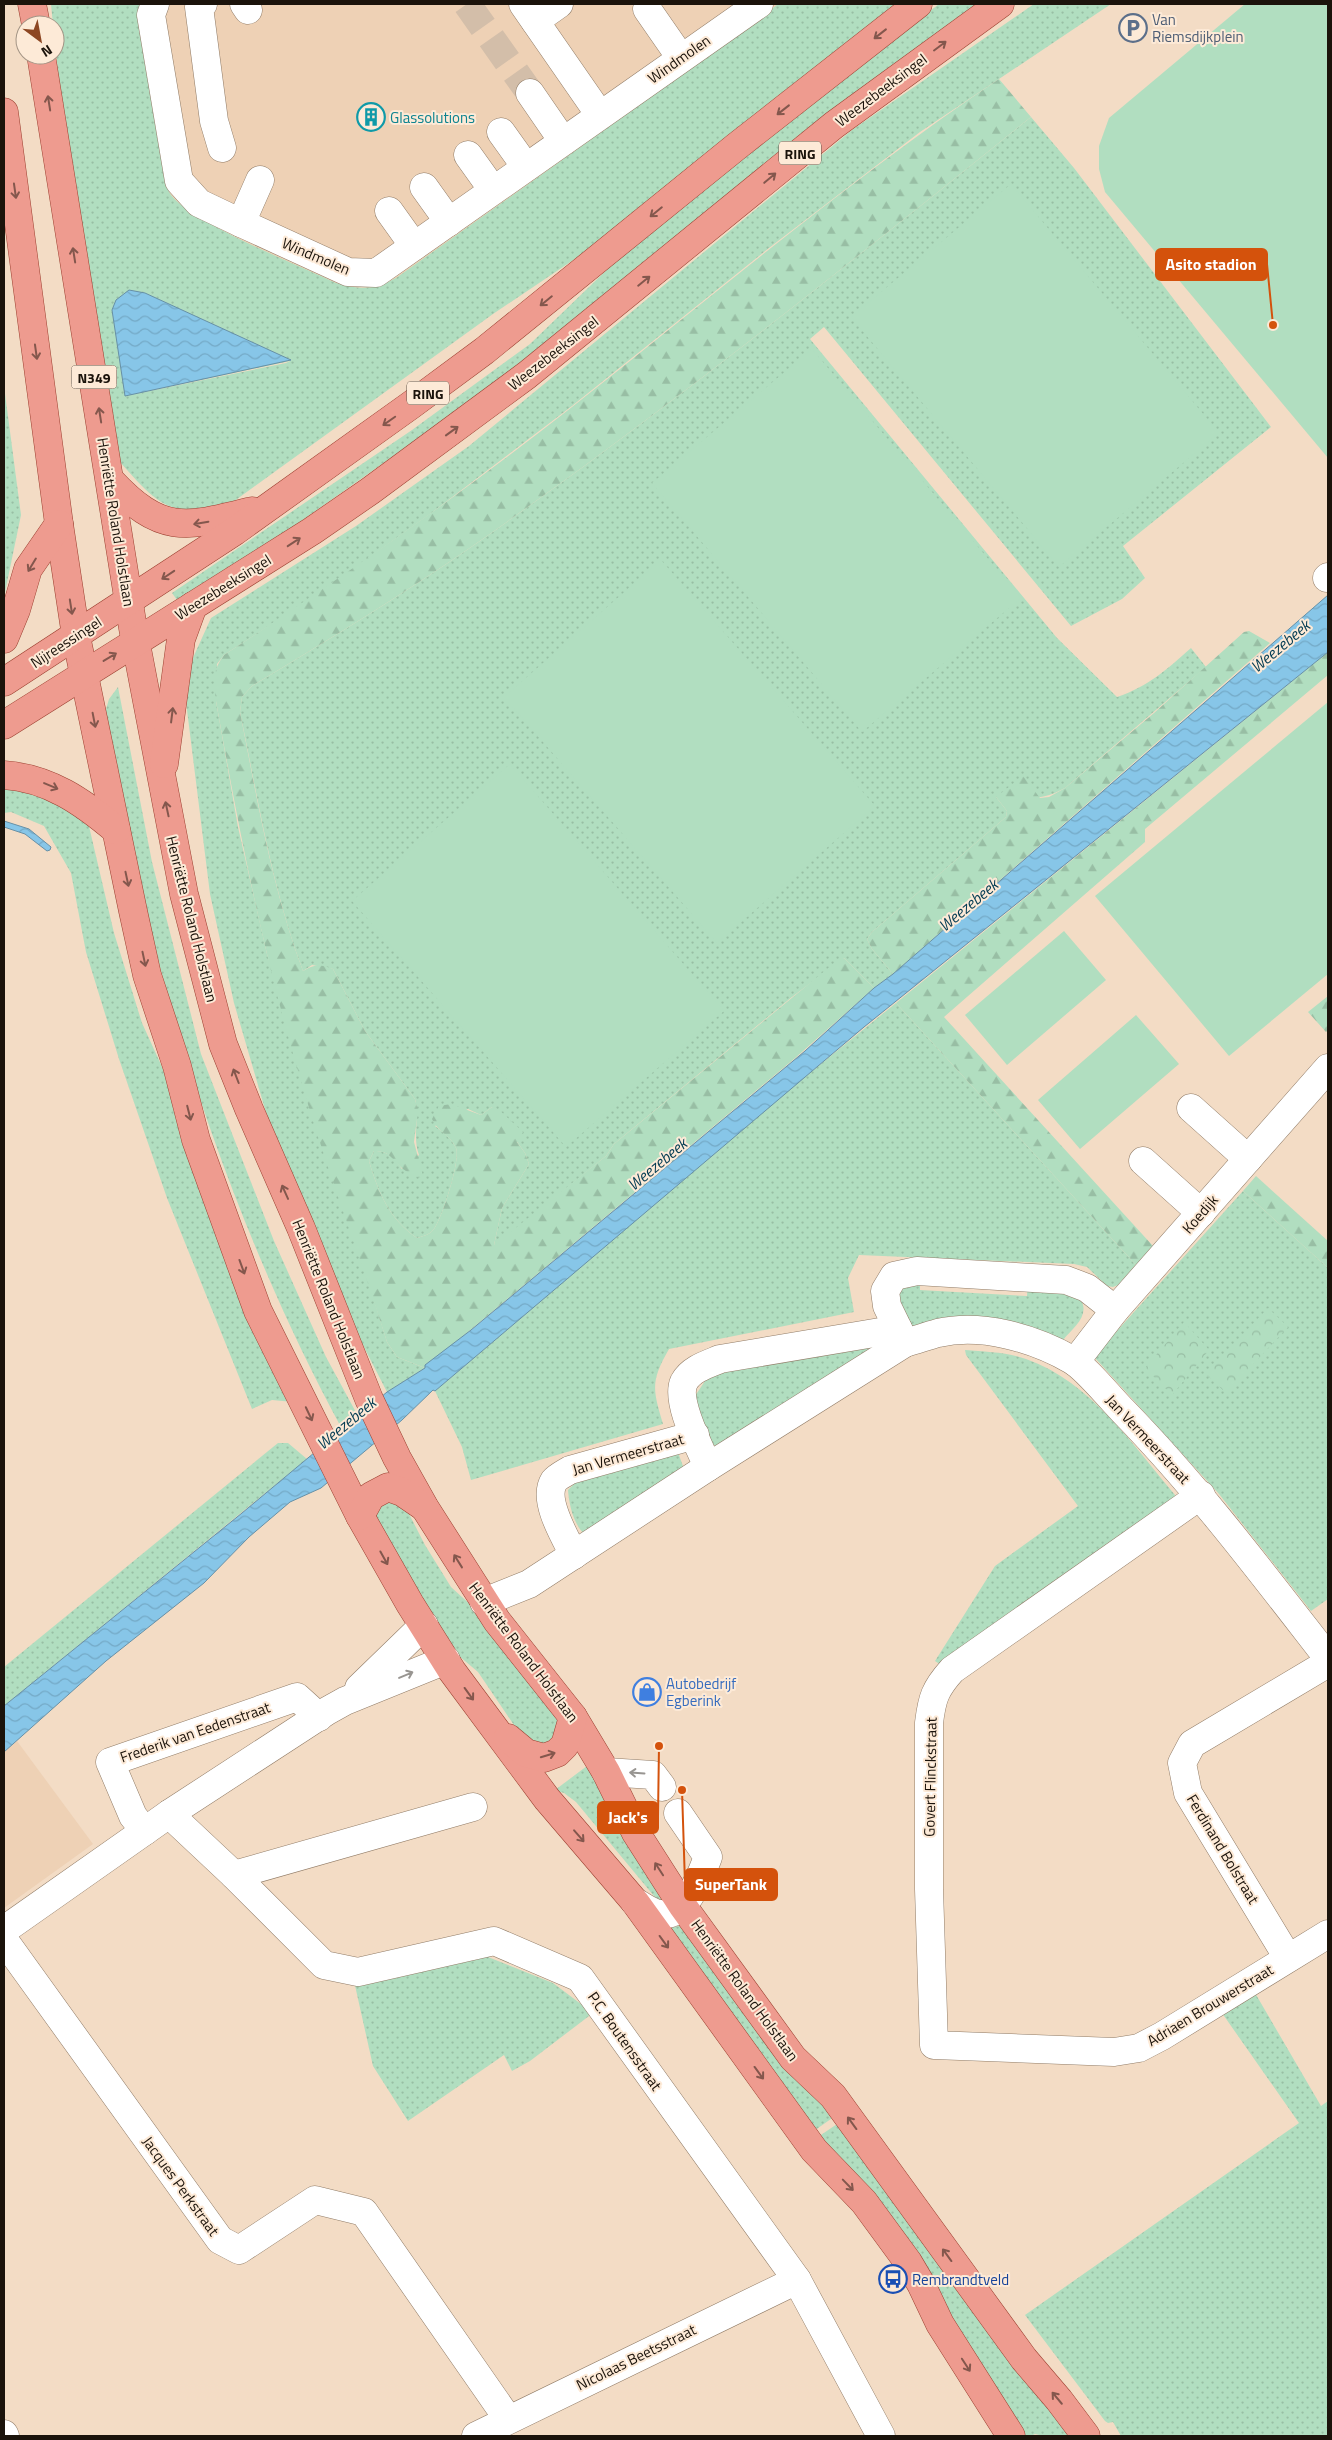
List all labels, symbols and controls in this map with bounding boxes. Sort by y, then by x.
place label: Van Riemsdijkplein [1152,8,1244,48]
parking icon: Van Riemsdijkplein [1118,13,1148,43]
north arrow [15,15,65,65]
one-way arrow [874,28,887,39]
street label: Windmolen [643,29,715,89]
text: N [37,40,57,63]
one-way arrow [933,41,947,51]
street label: Weezebeeksingel [830,48,932,132]
one-way arrow [44,96,54,112]
building icon: Glassolutions [356,102,386,132]
one-way arrow [777,104,790,115]
place label: Glassolutions [390,106,475,129]
road number: RING [779,142,821,164]
one-way arrow [763,172,776,183]
one-way arrow [10,182,20,198]
one-way arrow [650,206,663,217]
street label: Windmolen [278,231,354,281]
one-way arrow [68,247,78,263]
callout: Asito stadion [1156,249,1267,280]
text: Asito stadion [1166,252,1257,276]
one-way arrow [638,275,651,286]
one-way arrow [540,296,553,307]
street label: Weezebeeksingel [503,310,603,396]
one-way arrow [31,343,41,359]
road number: N349 [72,366,116,388]
road number: RING [407,382,449,404]
one-way arrow [94,408,104,424]
one-way arrow [382,416,396,426]
one-way arrow [445,425,458,436]
street label: Henriëtte Roland Holstlaan [91,436,141,608]
one-way arrow [194,519,210,529]
one-way arrow [286,537,300,547]
street label: Weezebeeksingel [170,548,276,626]
one-way arrow [26,557,36,571]
one-way arrow [161,570,175,580]
one-way arrow [67,599,77,615]
street label: Nijreessingel [26,610,106,674]
water label: Weezebeek [1245,613,1317,678]
one-way arrow [102,652,116,662]
one-way arrow [167,707,177,723]
one-way arrow [90,712,100,728]
one-way arrow [43,782,58,791]
one-way arrow [161,802,171,818]
street label: Henriëtte Roland Holstlaan [160,833,224,1005]
one-way arrow [122,871,132,887]
water label: Weezebeek [933,872,1005,937]
one-way arrow [139,950,149,966]
one-way arrow [231,1069,240,1085]
one-way arrow [185,1105,194,1121]
water label: Weezebeek [622,1131,694,1196]
one-way arrow [280,1185,290,1200]
street label: Koedijk [1176,1189,1224,1239]
street label: Henriëtte Roland Holstlaan [286,1216,372,1382]
one-way arrow [238,1259,247,1274]
street label: Jan Vermeerstraat [1100,1389,1196,1489]
water label: Weezebeek [311,1390,383,1455]
one-way arrow [305,1407,315,1422]
street label: Jan Vermeerstraat [570,1427,687,1481]
one-way arrow [380,1550,389,1565]
one-way arrow [453,1554,463,1568]
street label: Henriëtte Roland Holstlaan [463,1577,585,1727]
one-way arrow [398,1669,413,1679]
place label: Autobedrijf Egberink [666,1672,736,1712]
shop icon: Autobedrijf Egberink [632,1677,662,1707]
one-way arrow [464,1687,474,1701]
street label: Frederik van Eedenstraat [117,1695,274,1769]
street label: Govert Flinckstraat [917,1716,943,1837]
one-way arrow [540,1750,556,1760]
one-way arrow [630,1769,646,1778]
street label: Ferdinand Bolstraat [1181,1790,1265,1909]
callout: Jack's [598,1802,658,1833]
text: Jack's [608,1805,648,1829]
one-way arrow [573,1830,585,1843]
one-way arrow [654,1862,665,1876]
callout: SuperTank [685,1869,777,1900]
text: SuperTank [695,1872,768,1896]
street label: Henriëtte Roland Holstlaan [686,1914,804,2066]
one-way arrow [659,1935,669,1949]
street label: Adriaen Brouwerstraat [1142,1958,1278,2052]
street label: P.C. Boutensstraat [582,1987,668,2096]
one-way arrow [754,2066,764,2080]
one-way arrow [847,2116,857,2130]
street label: Jacques Perkstraat [137,2131,226,2241]
one-way arrow [842,2179,854,2191]
one-way arrow [942,2248,952,2262]
bus stop icon: Rembrandtveld [878,2264,908,2294]
place label: Rembrandtveld [912,2268,1009,2291]
street label: Nicolaas Beetsstraat [572,2318,701,2396]
one-way arrow [961,2357,971,2371]
one-way arrow [1051,2391,1063,2404]

